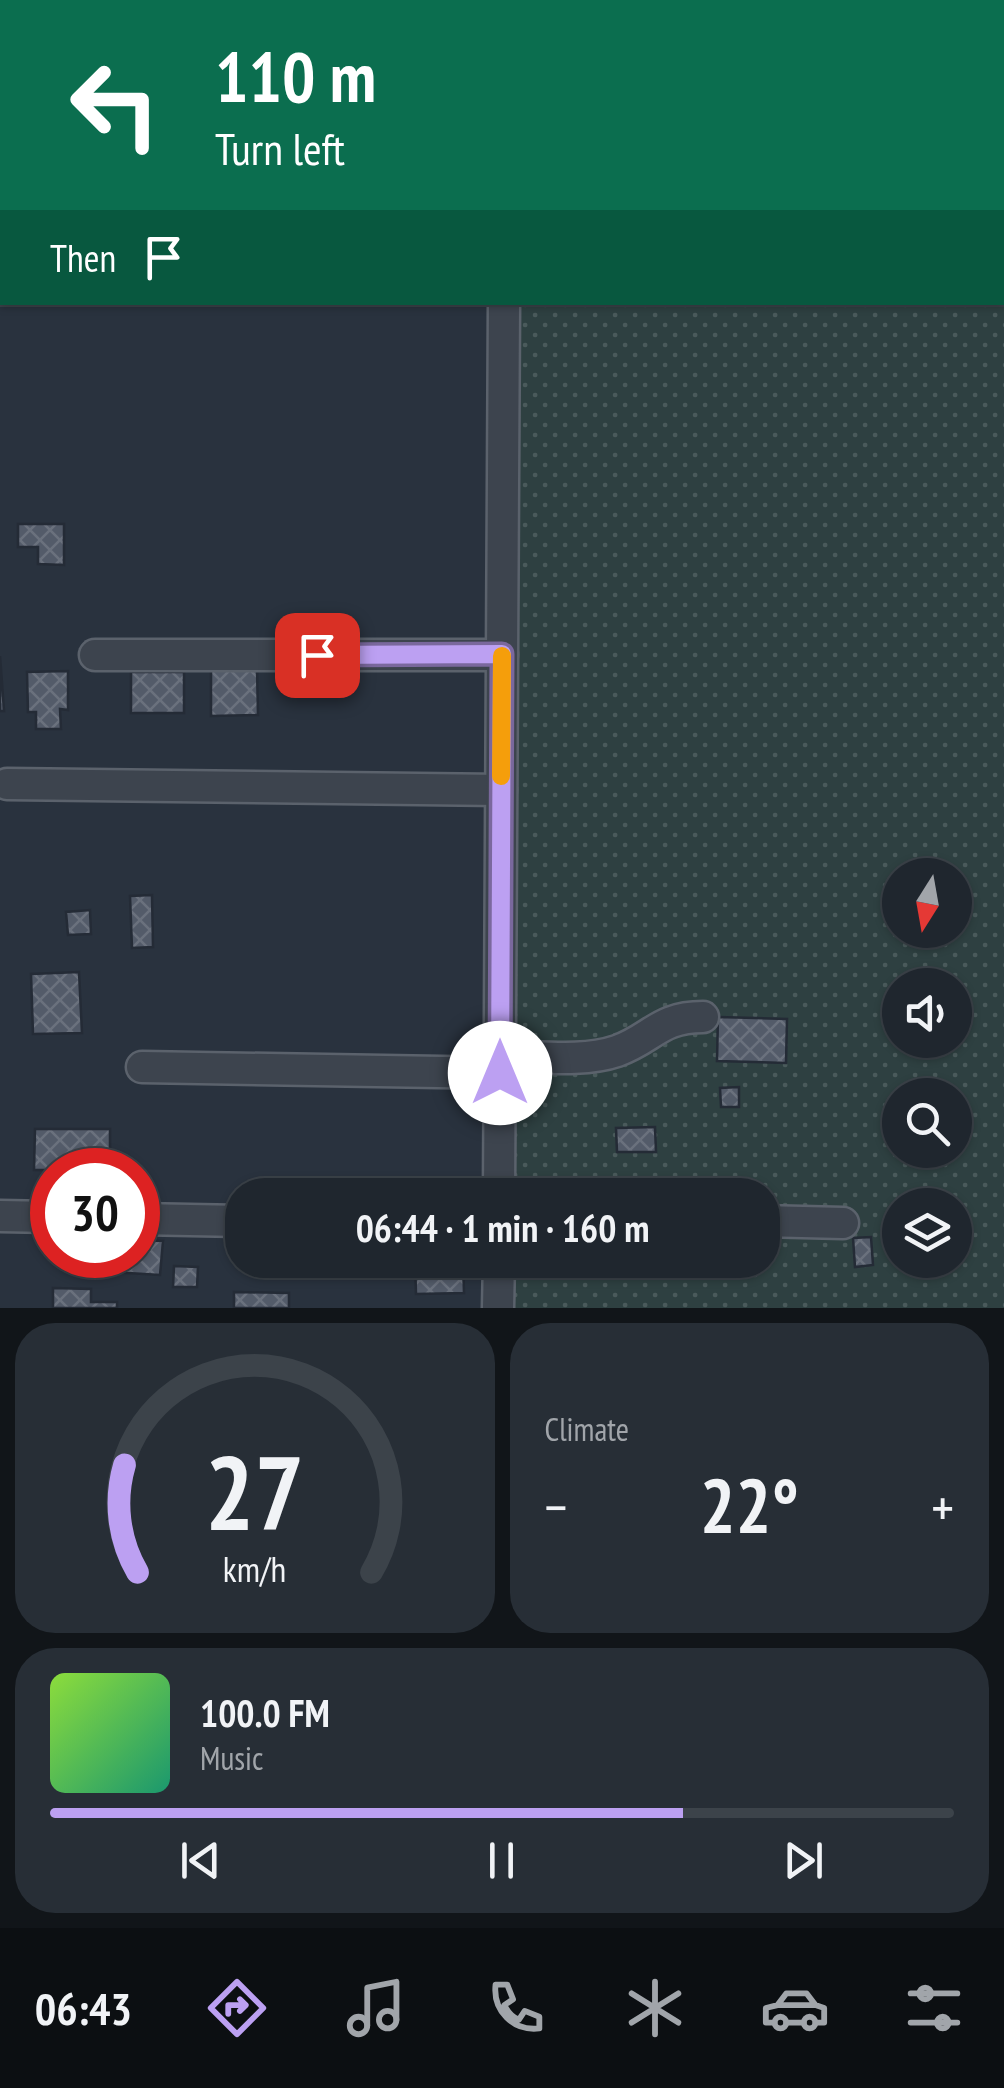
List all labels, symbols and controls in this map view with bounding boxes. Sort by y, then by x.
text: 110 m [215,31,376,121]
icon: left [50,40,180,170]
text: Turn left [215,119,345,177]
icon: arrive [136,230,191,285]
text: Then [50,233,116,282]
pin [275,613,360,698]
icon: arrive [290,628,345,683]
north arrow [882,858,972,948]
map controls [882,858,972,1278]
button: sound [882,968,972,1058]
position arrow [448,1021,552,1125]
button: search [882,1078,972,1168]
speed limit sign: 30 [30,1148,160,1278]
button: layers [882,1188,972,1278]
text: 06:44 · 1 min · 160 m [356,1203,649,1252]
text: Climate [545,1408,629,1450]
text: 27 [205,1424,304,1559]
text: 22° [700,1457,799,1554]
text: − [545,1471,567,1542]
text: + [931,1471,954,1542]
text: km/h [223,1546,286,1592]
text: 100.0 FM [200,1688,330,1737]
text: Music [200,1737,263,1779]
icon: previous [173,1833,228,1888]
icon: pause [474,1833,529,1888]
icon: next [776,1833,831,1888]
icon: directions [202,1973,272,2043]
icon: music [341,1973,411,2043]
icon: phone [481,1973,551,2043]
icon: climate [620,1973,690,2043]
icon: car [760,1973,830,2043]
icon: filters [899,1973,969,2043]
text: 06:43 [35,1979,132,2037]

